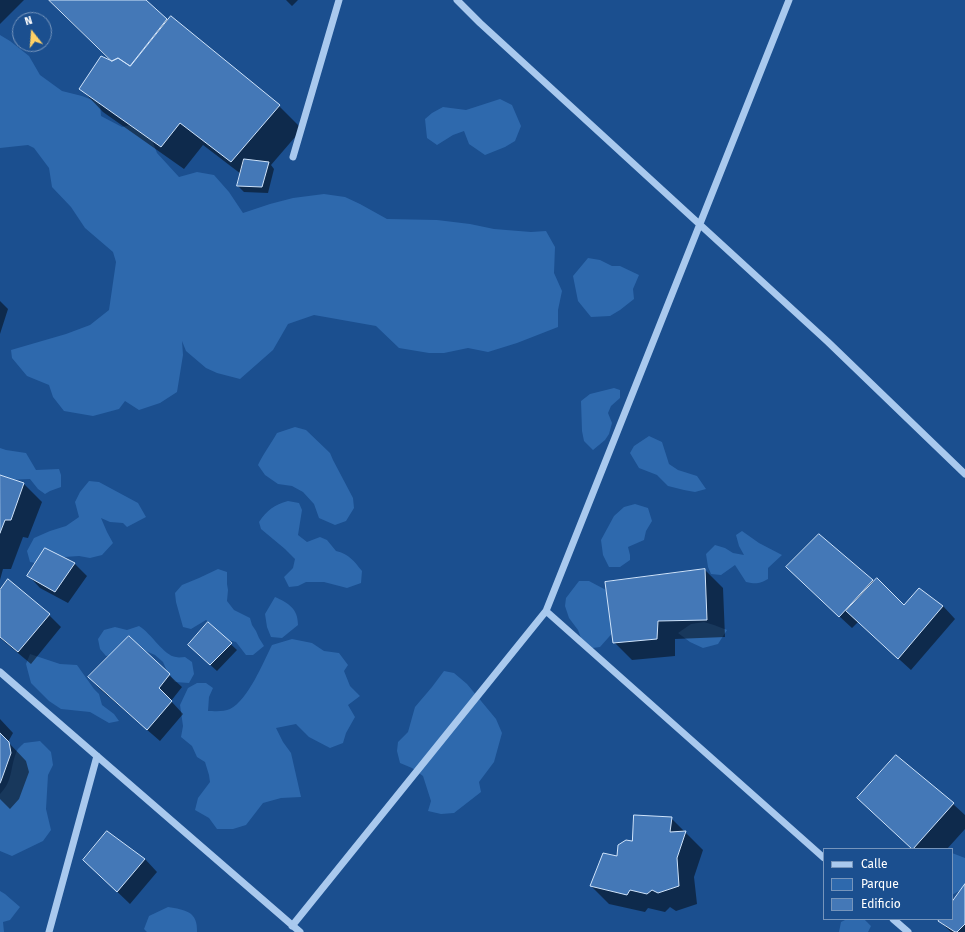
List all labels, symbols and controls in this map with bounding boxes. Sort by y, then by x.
north arrow [12,12,52,52]
text: N [23,14,34,28]
legend [823,848,953,920]
text: Calle [861,857,888,871]
text: Parque [861,877,899,891]
text: Edificio [861,897,901,911]

